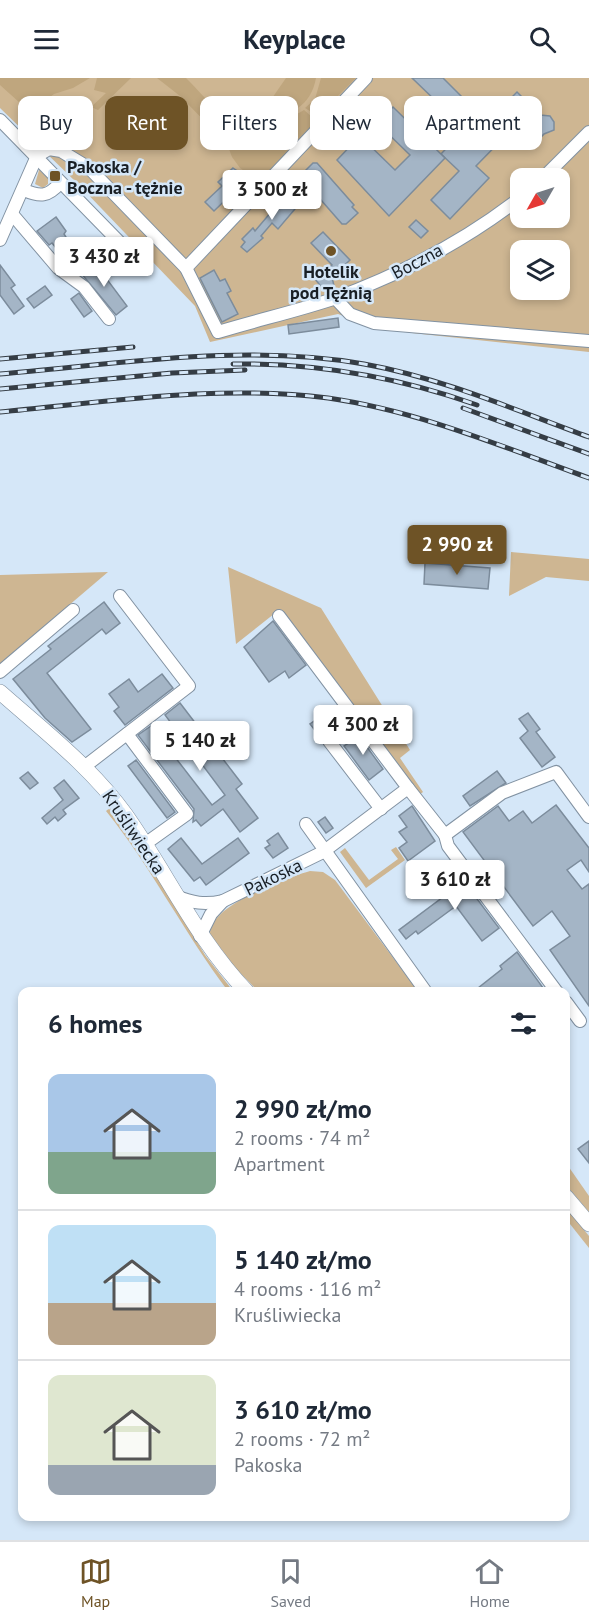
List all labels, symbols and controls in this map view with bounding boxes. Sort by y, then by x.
text: Keyplace [243,22,346,56]
icon: menu [30,23,63,56]
icon: search [526,23,559,56]
chip: Buy [18,96,93,150]
chip: Rent [105,96,188,150]
chip: Filters [200,96,298,150]
chip: New [310,96,392,150]
chip: Apartment [404,96,542,150]
place label: Pakoska / Boczna - tężnie [67,155,183,199]
north arrow [510,168,570,228]
map controls [510,168,570,300]
marker: Pakoska / Boczna - tężnie [48,169,62,183]
pin: 3 500 zł [210,170,334,221]
text: 3 500 zł [236,176,308,202]
pin: 3 430 zł [42,237,166,288]
street label: Boczna [387,238,447,284]
button: layers [510,240,570,300]
text: 3 430 zł [68,243,140,269]
marker: Hotelik pod Tężnią [324,244,338,258]
place label: Hotelik pod Tężnią [290,260,372,304]
pin: 2 990 zł [395,525,519,576]
text: 2 990 zł [421,531,493,557]
pin: 4 300 zł [301,705,425,756]
text: 4 300 zł [327,711,399,737]
pin: 5 140 zł [138,721,262,772]
text: 5 140 zł [164,727,236,753]
street label: Kruśliwiecka [97,786,171,878]
street label: Pakoska [240,853,306,901]
pin: 3 610 zł [393,860,517,911]
text: 3 610 zł [419,866,491,892]
text: 6 homes [48,1007,143,1040]
icon: filters [507,1007,540,1040]
text: 2 990 zł/mo [234,1092,372,1125]
icon: home [96,1098,168,1170]
text: 2 rooms · 74 m² [234,1125,370,1151]
text: Apartment [234,1151,325,1177]
text: 5 140 zł/mo [234,1243,372,1276]
icon: home [96,1249,168,1321]
text: 4 rooms · 116 m² [234,1276,381,1302]
text: Kruśliwiecka [234,1302,341,1328]
text: 3 610 zł/mo [234,1393,372,1426]
icon: home [96,1399,168,1471]
text: 2 rooms · 72 m² [234,1426,370,1452]
text: Pakoska [234,1452,302,1478]
tab: Map [79,1555,112,1611]
tab: Saved [270,1555,311,1611]
tab: Home [469,1555,510,1611]

